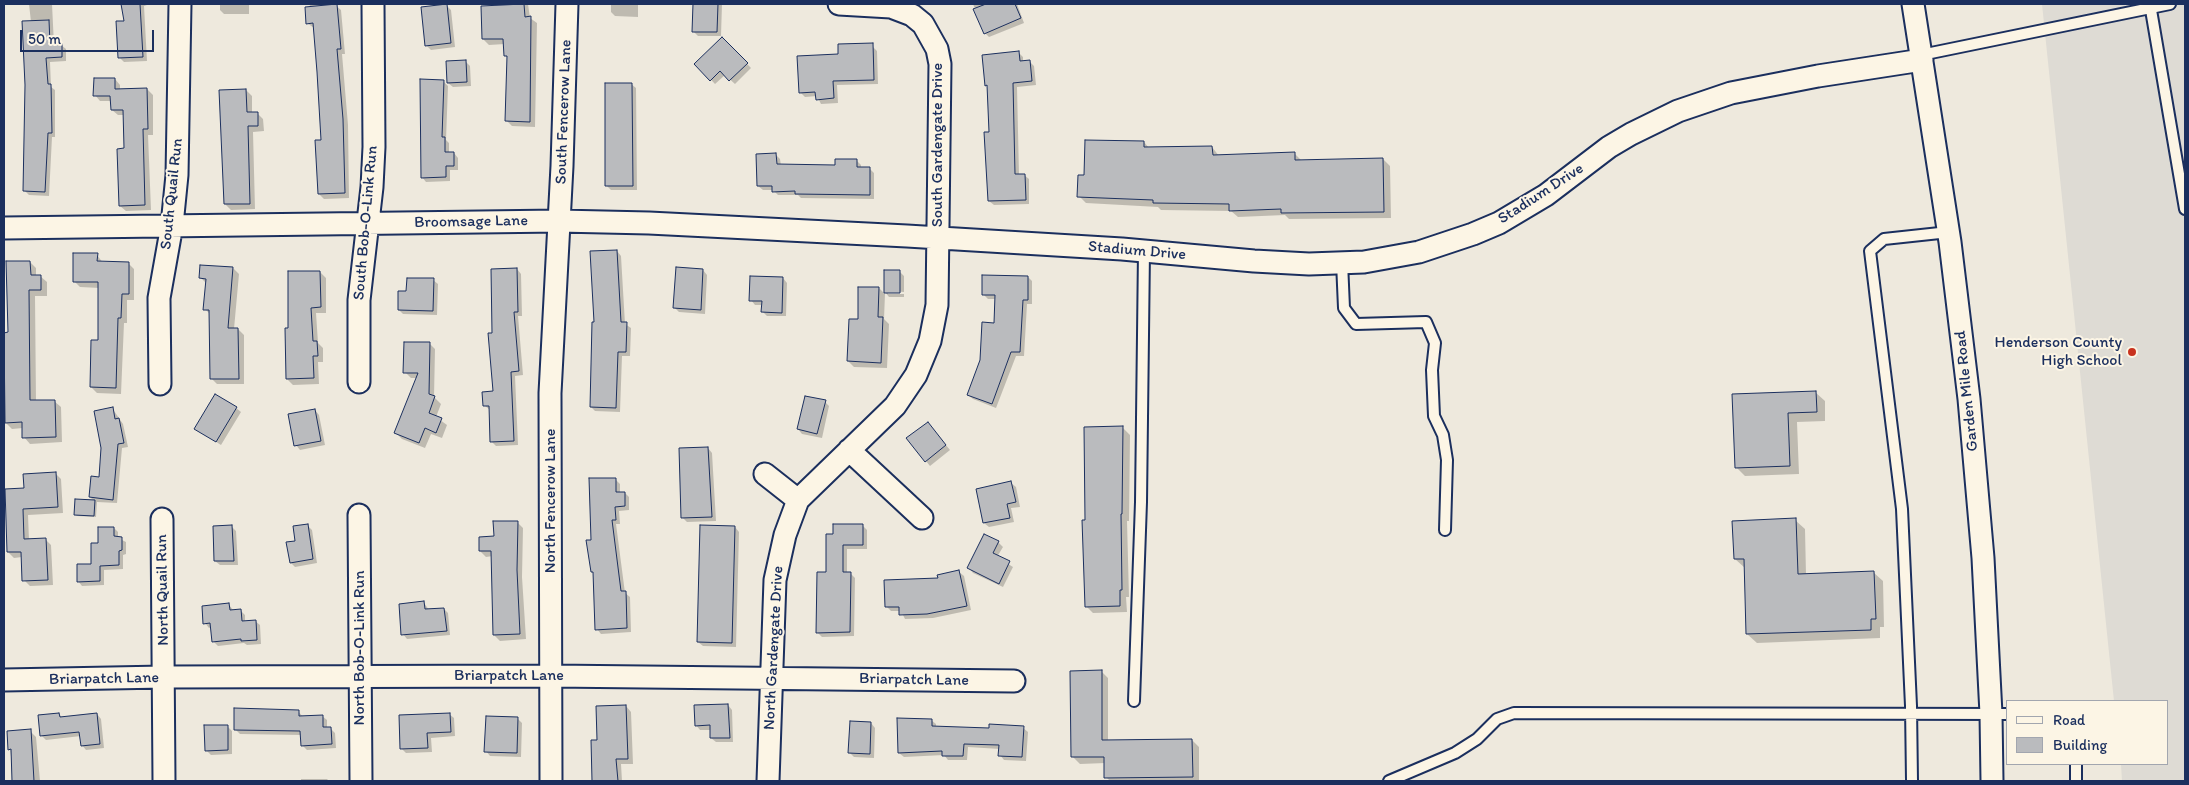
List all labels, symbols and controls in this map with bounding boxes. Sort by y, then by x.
scale bar [22,20,156,52]
text: 50 m [28,30,61,48]
street label: South Fencerow Lane [552,39,576,185]
street label: South Gardengate Drive [928,63,948,227]
street label: South Quail Run [157,137,187,251]
street label: South Bob-O-Link Run [350,145,382,301]
street label: Stadium Drive [1495,159,1587,229]
street label: Broomsage Lane [414,211,528,233]
street label: Stadium Drive [1087,237,1187,265]
street label: Garden Mile Road [1951,330,1983,452]
place label: Henderson County High School [1995,333,2122,371]
marker: Henderson County High School [2126,346,2138,358]
street label: North Fencerow Lane [541,429,561,573]
street label: North Quail Run [152,534,174,646]
street label: North Gardengate Drive [760,566,788,730]
street label: North Bob-O-Link Run [350,571,370,725]
street label: Briarpatch Lane [454,666,564,686]
street label: Briarpatch Lane [49,668,159,690]
street label: Briarpatch Lane [859,669,969,691]
legend [2006,700,2169,765]
text: Road [2053,711,2085,729]
text: Building [2053,736,2107,754]

